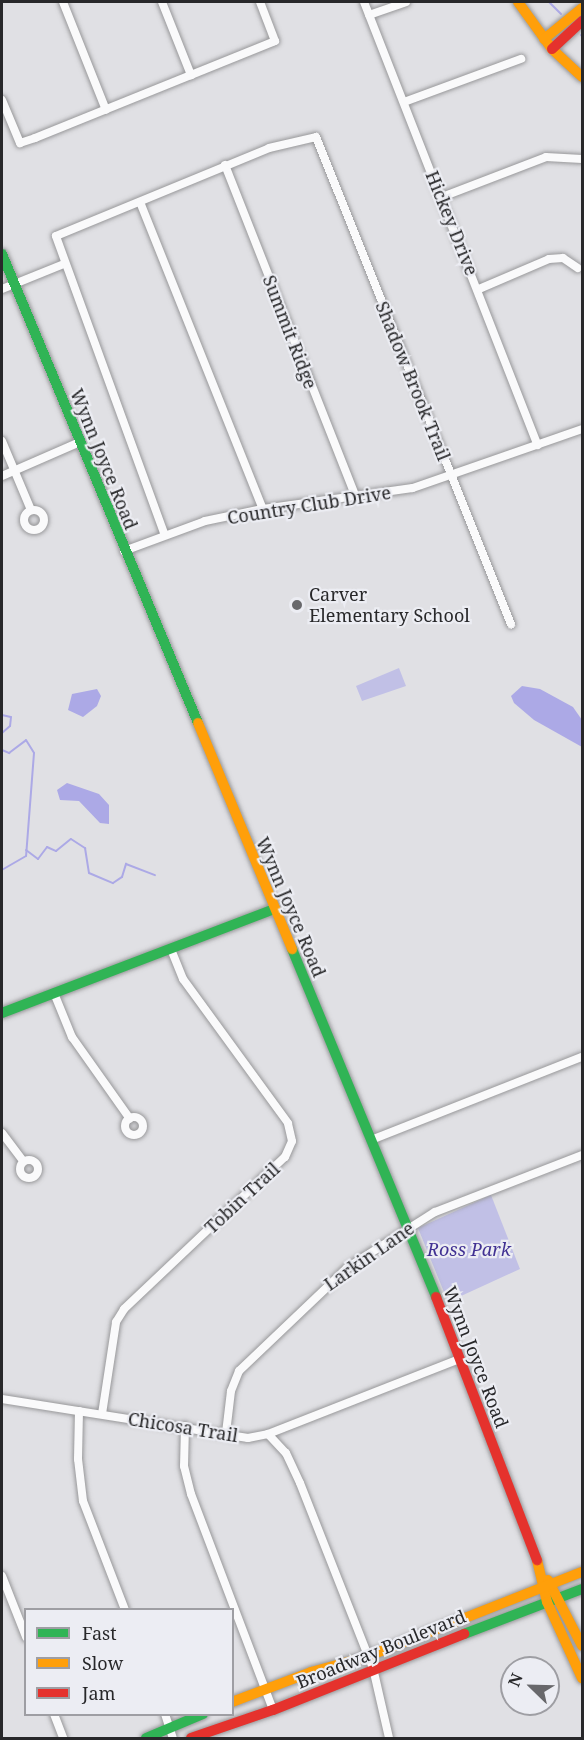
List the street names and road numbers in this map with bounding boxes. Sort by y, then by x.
street label: Hickey Drive [421,168,483,278]
street label: Summit Ridge [258,272,322,392]
street label: Shadow Brook Trail [371,298,455,464]
street label: Wynn Joyce Road [66,385,142,533]
street label: Country Club Drive [226,481,392,529]
street label: Wynn Joyce Road [252,834,330,980]
street label: Tobin Trail [200,1158,284,1238]
street label: Larkin Lane [320,1217,418,1295]
street label: Wynn Joyce Road [439,1283,513,1431]
street label: Chicosa Trail [126,1408,240,1446]
street label: Broadway Boulevard [293,1605,469,1693]

